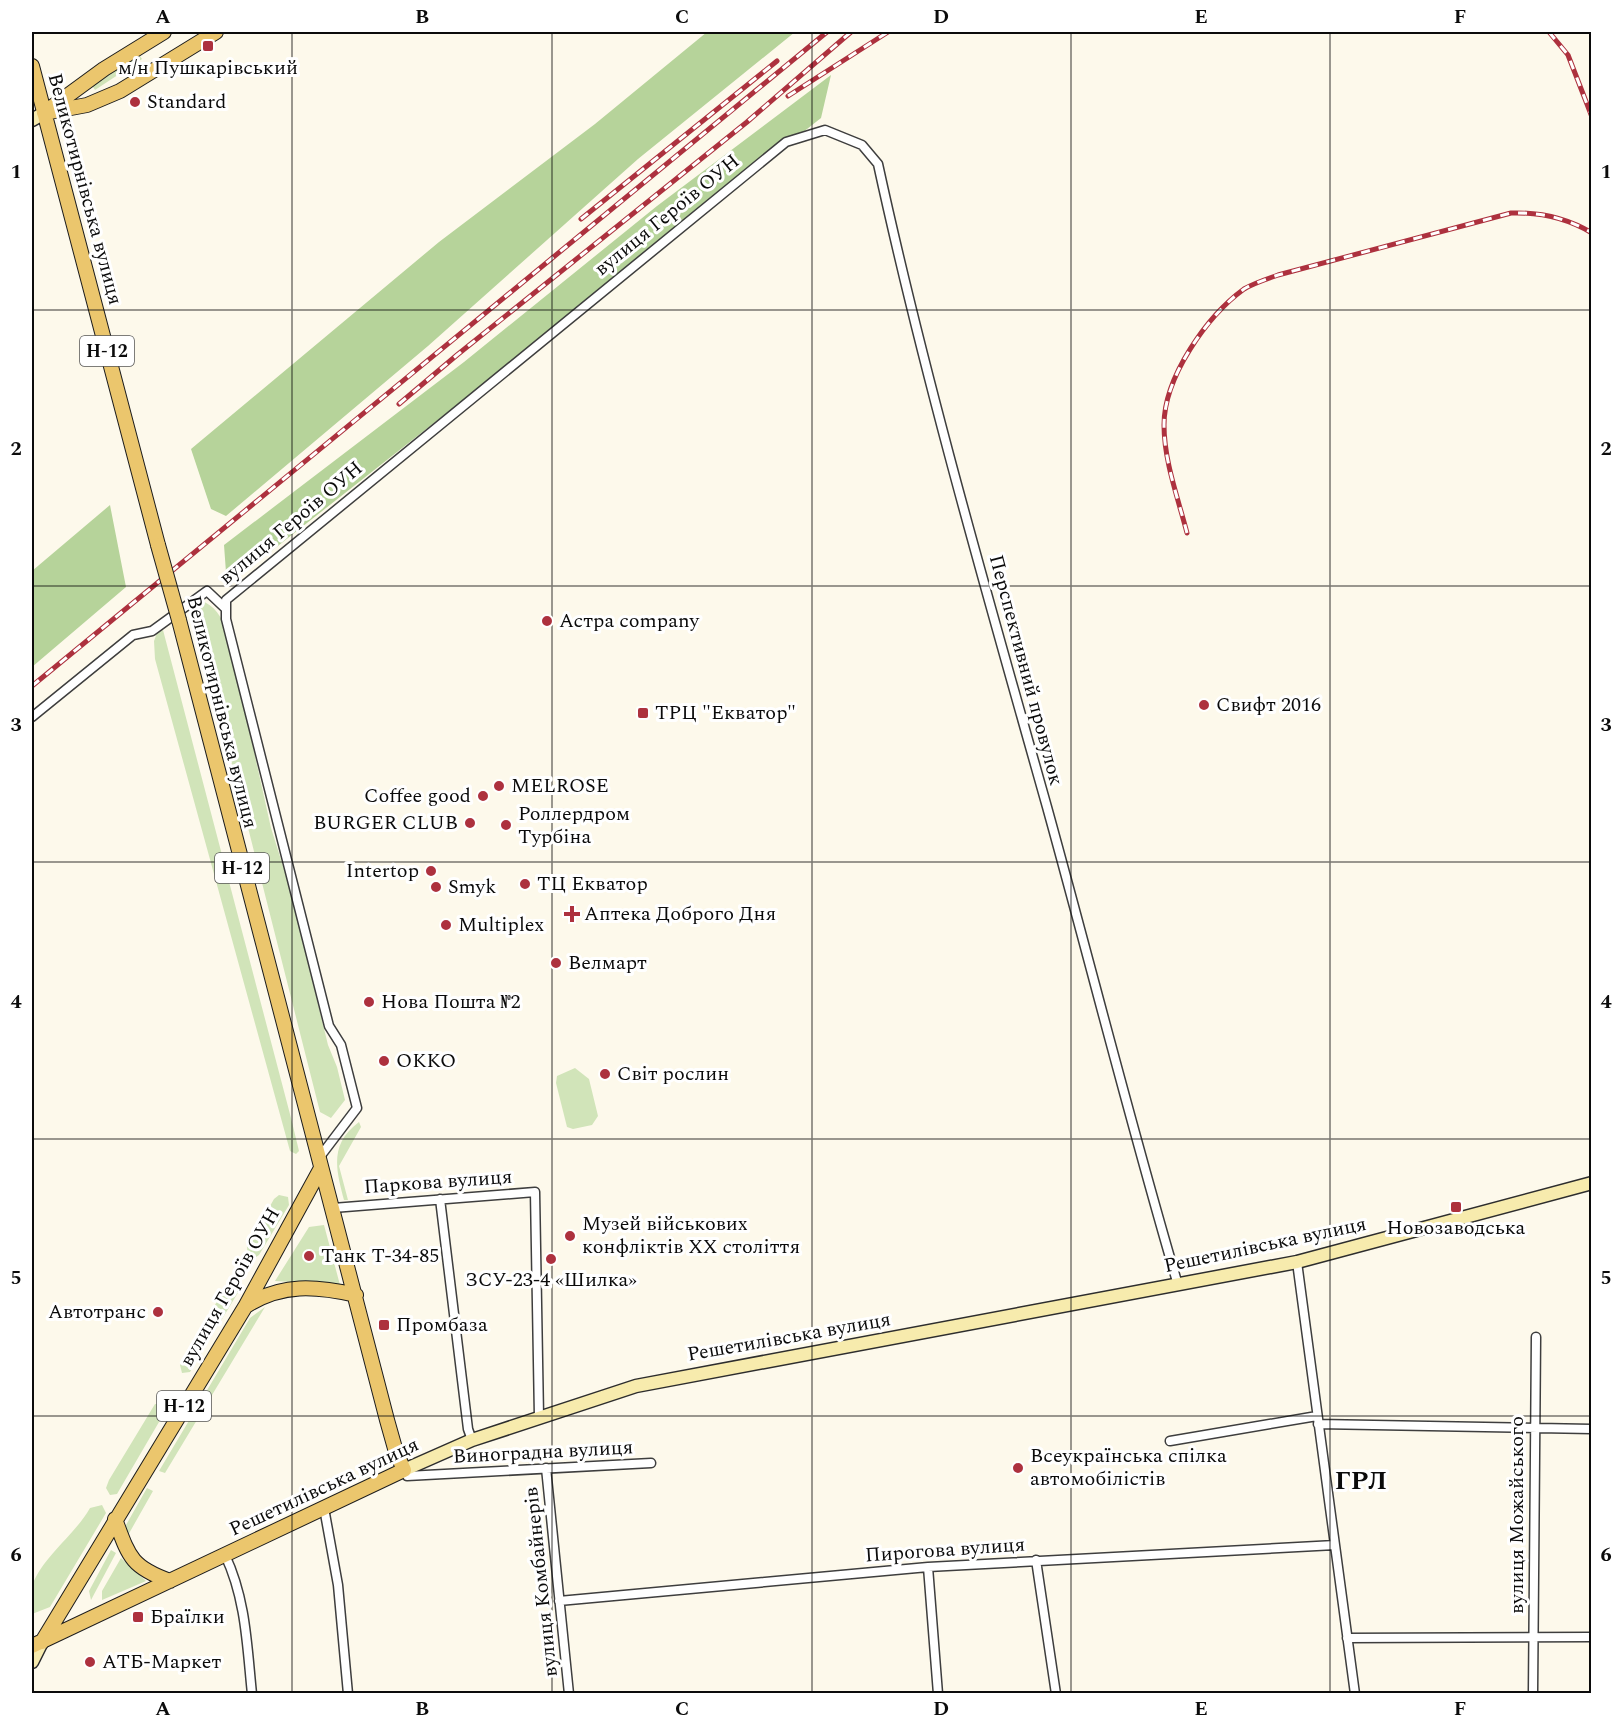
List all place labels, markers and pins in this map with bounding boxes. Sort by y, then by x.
marker: м/н Пушкарівський [201,39,215,53]
place label: м/н Пушкарівський [118,53,298,83]
place label: Standard [147,87,226,117]
marker: Standard [128,95,142,109]
place label: Астра company [559,606,700,636]
marker: Астра company [540,614,554,628]
place label: Свифт 2016 [1216,690,1321,720]
place label: ТРЦ "Екватор" [655,698,796,728]
marker: Свифт 2016 [1197,698,1211,712]
marker: ТРЦ "Екватор" [636,706,650,720]
place label: MELROSE [511,771,609,801]
marker: MELROSE [492,779,506,793]
place label: Coffee good [364,781,471,811]
marker: Coffee good [476,789,490,803]
place label: Роллердром Турбіна [518,799,630,852]
place label: BURGER CLUB [313,808,458,838]
marker: BURGER CLUB [463,816,477,830]
marker: Роллердром Турбіна [499,818,513,832]
place label: Intertop [346,856,419,886]
marker: Intertop [424,864,438,878]
place label: ТЦ Екватор [537,869,648,899]
place label: Smyk [448,872,496,902]
marker: ТЦ Екватор [518,877,532,891]
marker: Smyk [429,880,443,894]
place label: Аптека Доброго Дня [584,899,776,929]
marker: Аптека Доброго Дня [565,907,579,921]
place label: Multiplex [458,910,544,940]
marker: Multiplex [439,918,453,932]
place label: Велмарт [568,948,647,978]
marker: Велмарт [549,956,563,970]
place label: Нова Пошта №2 [381,987,520,1017]
marker: Нова Пошта №2 [362,995,376,1009]
place label: ОККО [396,1046,456,1076]
marker: ОККО [377,1054,391,1068]
place label: Світ рослин [617,1059,729,1089]
marker: Світ рослин [598,1067,612,1081]
marker: Новозаводська [1449,1200,1463,1214]
place label: Музей військових конфліктів ХХ століття [582,1209,800,1262]
place label: Новозаводська [1387,1213,1526,1243]
marker: Музей військових конфліктів ХХ століття [563,1229,577,1243]
place label: Танк Т-34-85 [321,1241,439,1271]
marker: Танк Т-34-85 [302,1249,316,1263]
marker: ЗСУ-23-4 «Шилка» [544,1252,558,1266]
place label: ЗСУ-23-4 «Шилка» [465,1265,637,1295]
place label: Автотранс [48,1297,146,1327]
marker: Автотранс [151,1305,165,1319]
place label: Промбаза [396,1310,488,1340]
marker: Промбаза [377,1318,391,1332]
place label: Всеукраїнська спілка автомобілістів [1030,1441,1227,1494]
marker: Всеукраїнська спілка автомобілістів [1011,1461,1025,1475]
place label: Браїлки [150,1602,225,1632]
marker: Браїлки [131,1610,145,1624]
place label: АТБ-Маркет [102,1647,221,1677]
marker: АТБ-Маркет [83,1655,97,1669]

